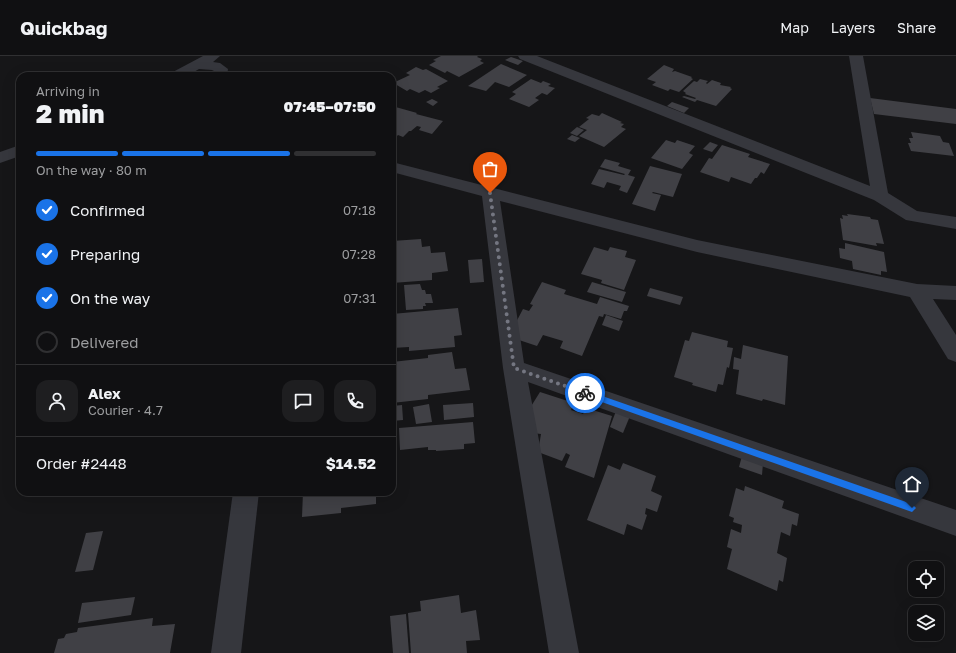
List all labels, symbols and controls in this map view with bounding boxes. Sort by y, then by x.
text: Quickbag [20,16,107,39]
text: Map [780,19,809,36]
text: Layers [831,19,875,36]
text: Share [897,19,936,36]
text: Arriving in [36,83,100,99]
text: 07:45–07:50 [284,97,376,115]
text: 2 min [36,98,104,129]
pin [473,152,507,193]
icon: bag [479,158,501,180]
text: On the way · 80 m [36,162,147,178]
icon: check [36,199,58,221]
text: Confirmed [70,201,145,219]
text: 07:18 [343,202,376,218]
icon: check [36,243,58,265]
text: Preparing [70,245,140,263]
text: 07:28 [342,246,376,262]
icon: check [36,287,58,309]
text: On the way [70,289,150,307]
text: 07:31 [343,290,376,306]
text: Delivered [70,333,138,351]
courier [565,373,605,413]
button: person [36,380,78,422]
button: chat [282,380,324,422]
button: phone [334,380,376,422]
icon: bike [574,382,596,404]
text: Alex [88,384,121,402]
text: Courier · 4.7 [88,402,163,418]
text: Order #2448 [36,454,127,472]
text: $14.52 [326,454,376,472]
pin [895,467,929,508]
icon: home [901,473,923,495]
map controls [908,561,944,641]
button: locate [908,561,944,597]
button: layers [908,605,944,641]

